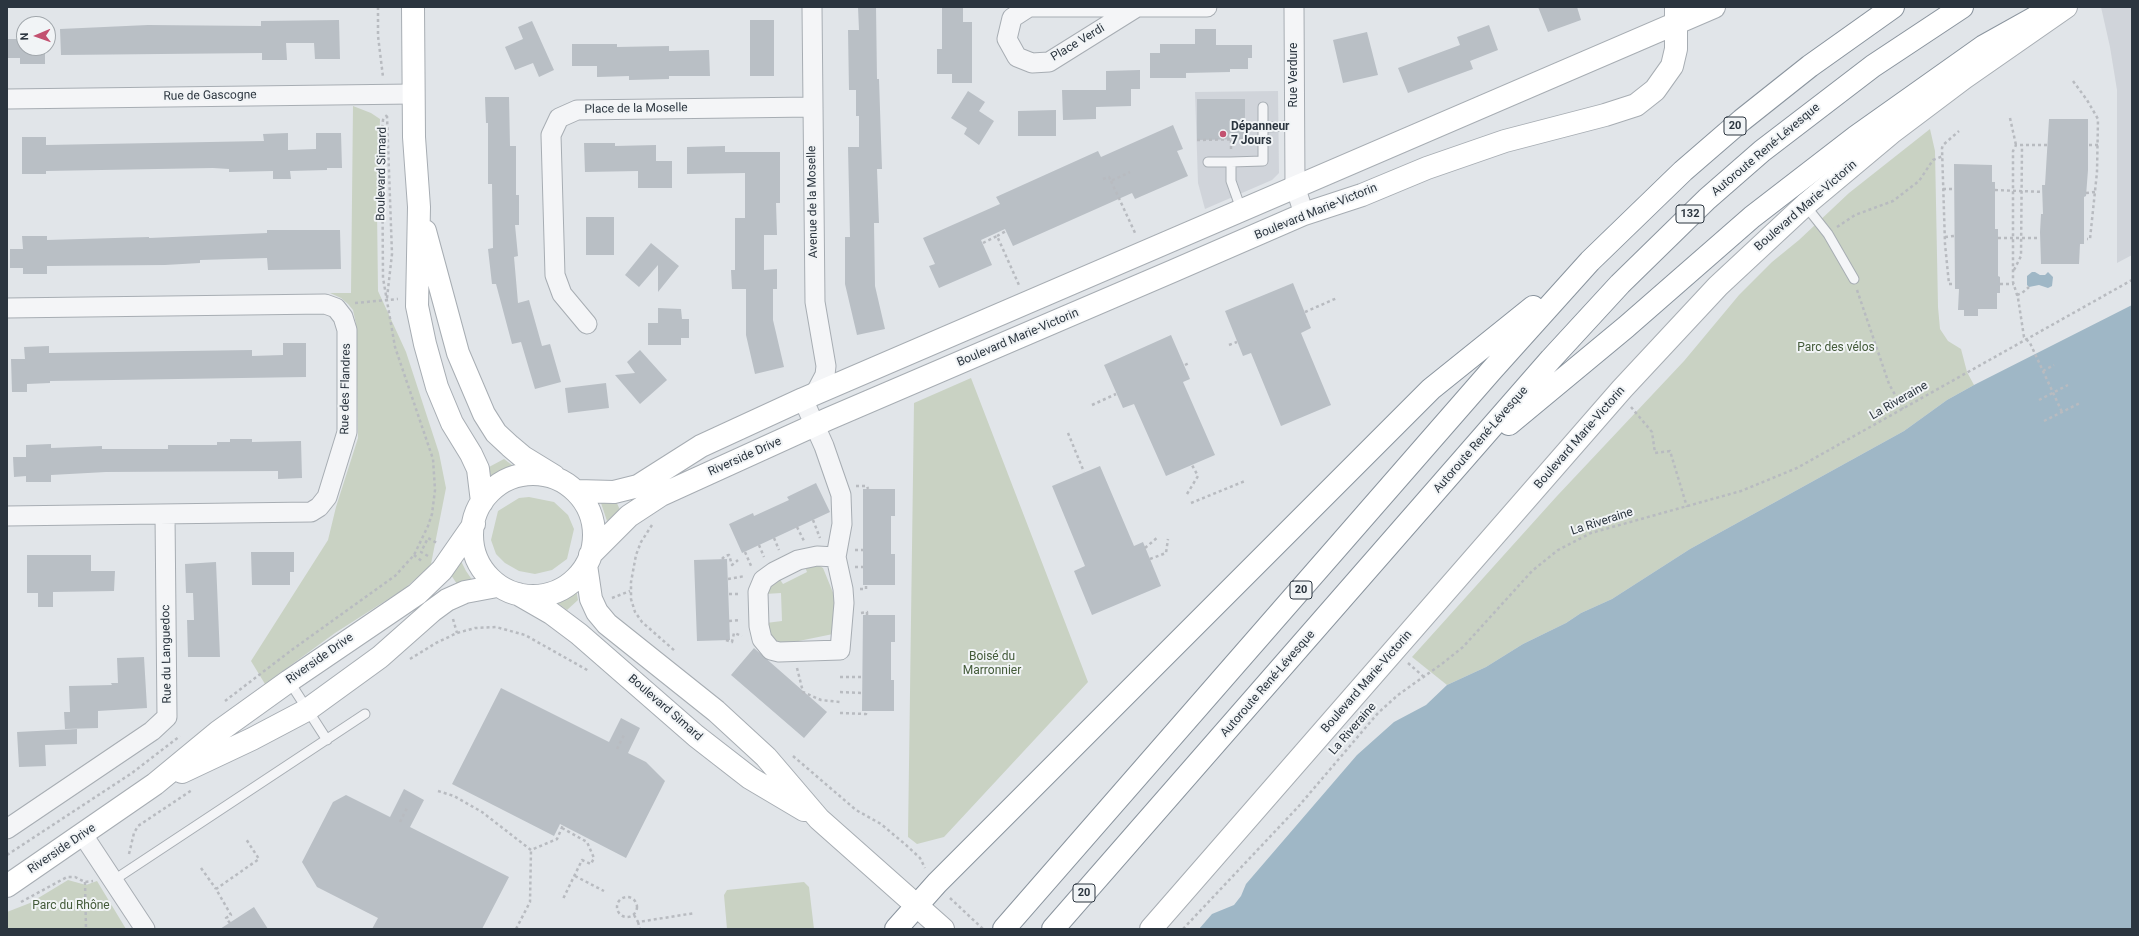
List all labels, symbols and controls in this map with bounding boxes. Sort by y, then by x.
north arrow [16,16,56,56]
street label: Place Verdi [1049,21,1107,65]
text: N [18,32,31,41]
street label: Rue Verdure [1287,43,1301,107]
street label: Rue de Gascogne [163,88,257,104]
street label: Place de la Moselle [584,101,688,117]
street label: Autoroute René-Lévesque [1709,101,1823,199]
road number: 20 [1724,117,1746,135]
place label: Dépanneur 7 Jours [1231,120,1290,148]
street label: Boulevard Simard [374,127,390,221]
marker: Dépanneur 7 Jours [1218,129,1228,139]
street label: Avenue de la Moselle [805,145,821,259]
street label: Boulevard Marie-Victorin [1752,158,1860,254]
street label: Boulevard Marie-Victorin [1253,181,1379,243]
road number: 132 [1676,205,1704,223]
street label: Boulevard Marie-Victorin [955,306,1081,370]
park label: Parc des vélos [1797,341,1875,355]
street label: Rue des Flandres [338,343,354,435]
street label: La Riveraine [1867,379,1931,423]
street label: Autoroute René-Lévesque [1431,384,1531,496]
street label: Boulevard Marie-Victorin [1532,384,1628,492]
street label: Riverside Drive [706,434,784,480]
street label: La Riveraine [1569,505,1635,539]
road number: 20 [1290,581,1312,599]
street label: Rue du Languedoc [159,604,175,704]
street label: Autoroute René-Lévesque [1218,628,1318,740]
street label: Boulevard Marie-Victorin [1319,628,1415,736]
street label: Riverside Drive [284,631,356,687]
park label: Boisé du Marronnier [963,650,1021,678]
street label: Boulevard Simard [625,672,705,744]
street label: La Riveraine [1326,700,1380,758]
street label: Riverside Drive [25,821,99,877]
road number: 20 [1073,884,1095,902]
park label: Parc du Rhône [32,899,110,913]

